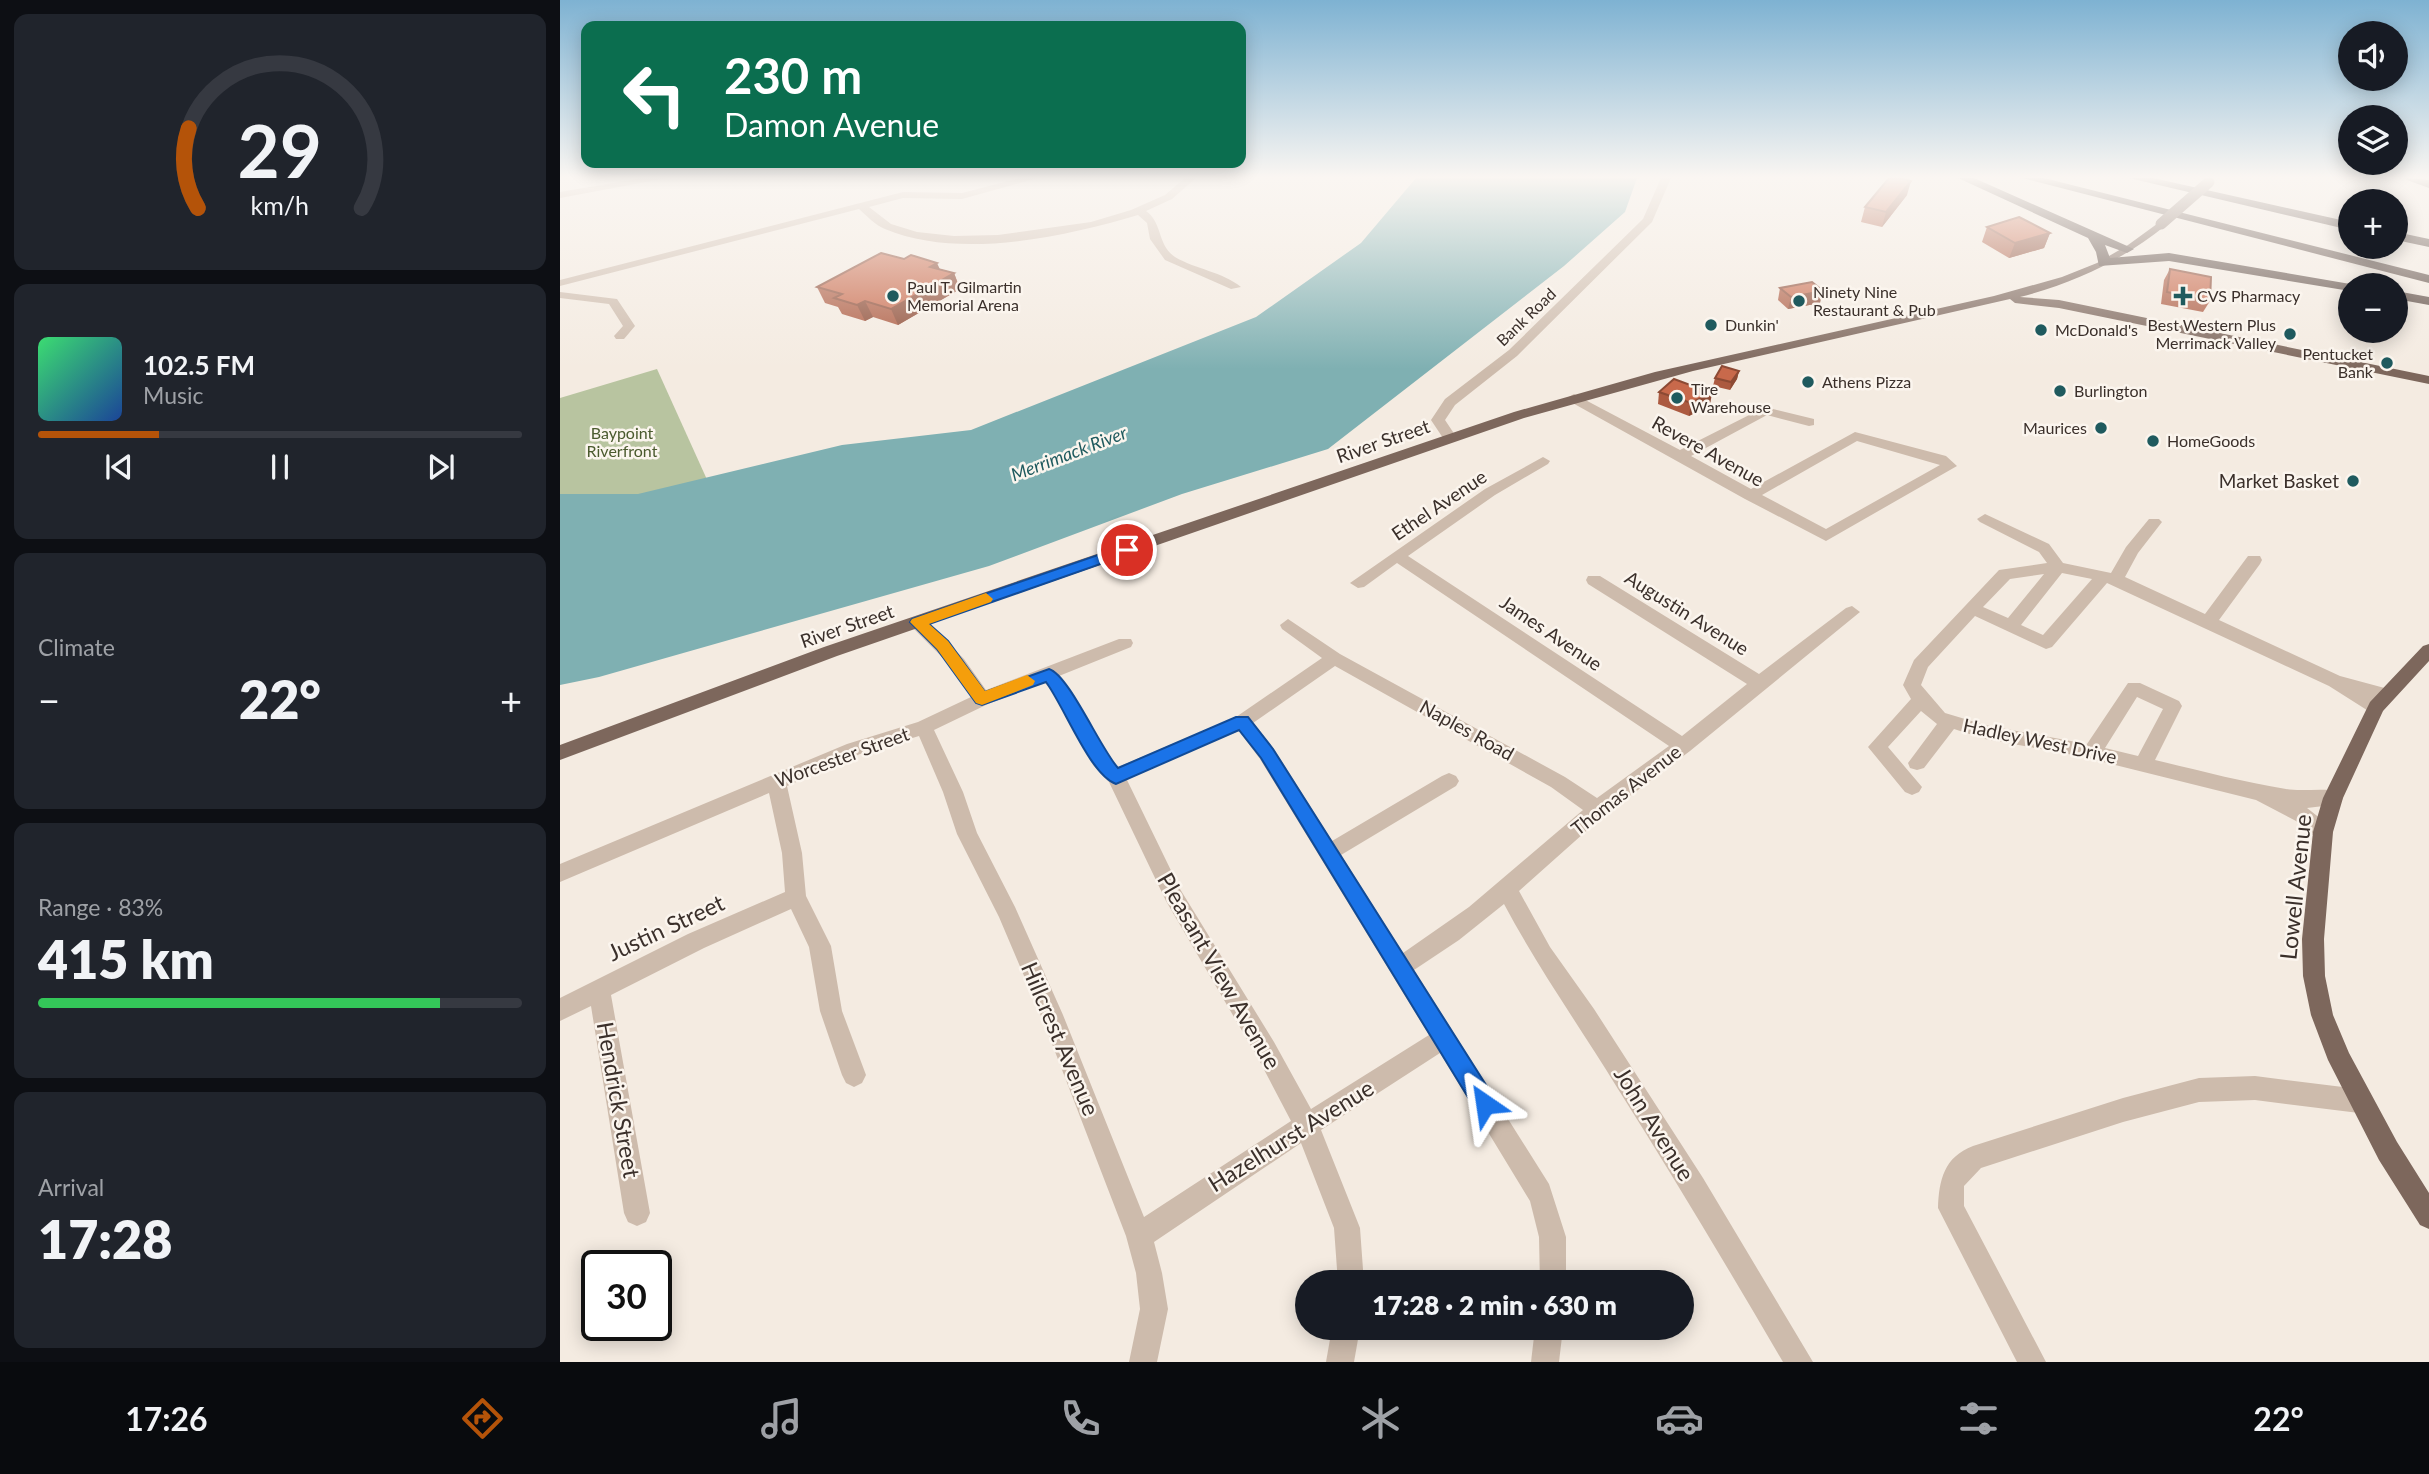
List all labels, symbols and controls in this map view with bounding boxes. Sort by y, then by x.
map controls [2338,21,2408,343]
button: sound [2338,21,2408,91]
text: 230 m [724,46,862,104]
icon: left [609,49,700,140]
text: Damon Avenue [724,105,939,144]
button: layers [2338,105,2408,175]
text: 29 [238,106,322,194]
button: + [2338,189,2408,259]
text: km/h [251,190,309,220]
button: − [2338,273,2408,343]
place label: Paul T. Gilmartin Memorial Arena [907,277,1022,314]
place label: Ninety Nine Restaurant & Pub [1813,282,1936,319]
street label: Bank Road [1492,284,1559,349]
place label: CVS Pharmacy [2197,286,2301,305]
marker: Paul T. Gilmartin Memorial Arena [885,288,901,304]
marker: CVS Pharmacy [2175,288,2191,304]
marker: Ninety Nine Restaurant & Pub [1791,293,1807,309]
place label: Dunkin' [1725,315,1779,334]
place label: Best Western Plus Merrimack Valley [2148,315,2277,352]
marker: Dunkin' [1703,317,1719,333]
place label: McDonald's [2055,320,2138,339]
marker: McDonald's [2033,322,2049,338]
marker: Best Western Plus Merrimack Valley [2282,326,2298,342]
place label: Pentucket Bank [2302,344,2374,381]
text: 102.5 FM [143,349,255,381]
marker: Pentucket Bank [2379,355,2395,371]
place label: Athens Pizza [1822,372,1911,391]
marker: Athens Pizza [1800,374,1816,390]
place label: Tire Warehouse [1691,379,1771,416]
text: Music [143,381,203,409]
place label: Burlington [2074,381,2147,400]
marker: Burlington [2052,383,2068,399]
marker: Tire Warehouse [1669,390,1685,406]
street label: Revere Avenue [1648,410,1768,491]
street label: River Street [1333,414,1433,467]
place label: Maurices [2023,418,2087,437]
marker: Maurices [2093,420,2109,436]
water label: Merrimack River [1008,421,1130,485]
park label: Baypoint Riverfront [587,423,658,460]
place label: HomeGoods [2167,431,2255,450]
marker: HomeGoods [2145,433,2161,449]
icon: previous [100,448,138,486]
icon: pause [261,448,299,486]
icon: next [422,448,460,486]
street label: Ethel Avenue [1387,464,1491,545]
place label: Market Basket [2219,469,2339,492]
marker: Market Basket [2345,473,2361,489]
pin [1097,520,1157,580]
icon: arrive [1108,531,1146,569]
street label: Augustin Avenue [1621,565,1753,660]
street label: James Avenue [1496,590,1607,675]
street label: River Street [797,599,897,652]
text: Climate [38,633,115,661]
text: 22° [239,668,321,730]
text: − [38,677,60,723]
text: + [500,677,522,723]
street label: Naples Road [1416,694,1518,765]
street label: Hadley West Drive [1961,713,2119,768]
street label: Worcester Street [772,722,912,791]
street label: Thomas Avenue [1566,740,1685,840]
street label: Lowell Avenue [2273,813,2317,961]
street label: Pleasant View Avenue [1152,867,1288,1074]
street label: Justin Street [603,888,729,966]
text: Range · 83% [38,893,163,921]
text: 415 km [38,928,214,990]
street label: Hillcrest Avenue [1016,958,1106,1120]
street label: Hendrick Street [591,1020,647,1181]
street label: John Avenue [1609,1061,1701,1186]
position arrow [1448,1067,1522,1141]
street label: Hazelhurst Avenue [1203,1073,1378,1197]
text: Arrival [38,1173,104,1201]
text: 17:28 [38,1208,172,1270]
speed limit sign: 30 [581,1250,672,1341]
text: 17:28 · 2 min · 630 m [1372,1289,1617,1321]
icon: directions [458,1394,507,1443]
icon: music [757,1394,806,1443]
icon: phone [1056,1394,1105,1443]
icon: climate [1356,1394,1405,1443]
icon: car [1655,1394,1704,1443]
icon: filters [1954,1394,2003,1443]
text: 17:26 [125,1399,208,1438]
text: 22° [2253,1399,2304,1438]

